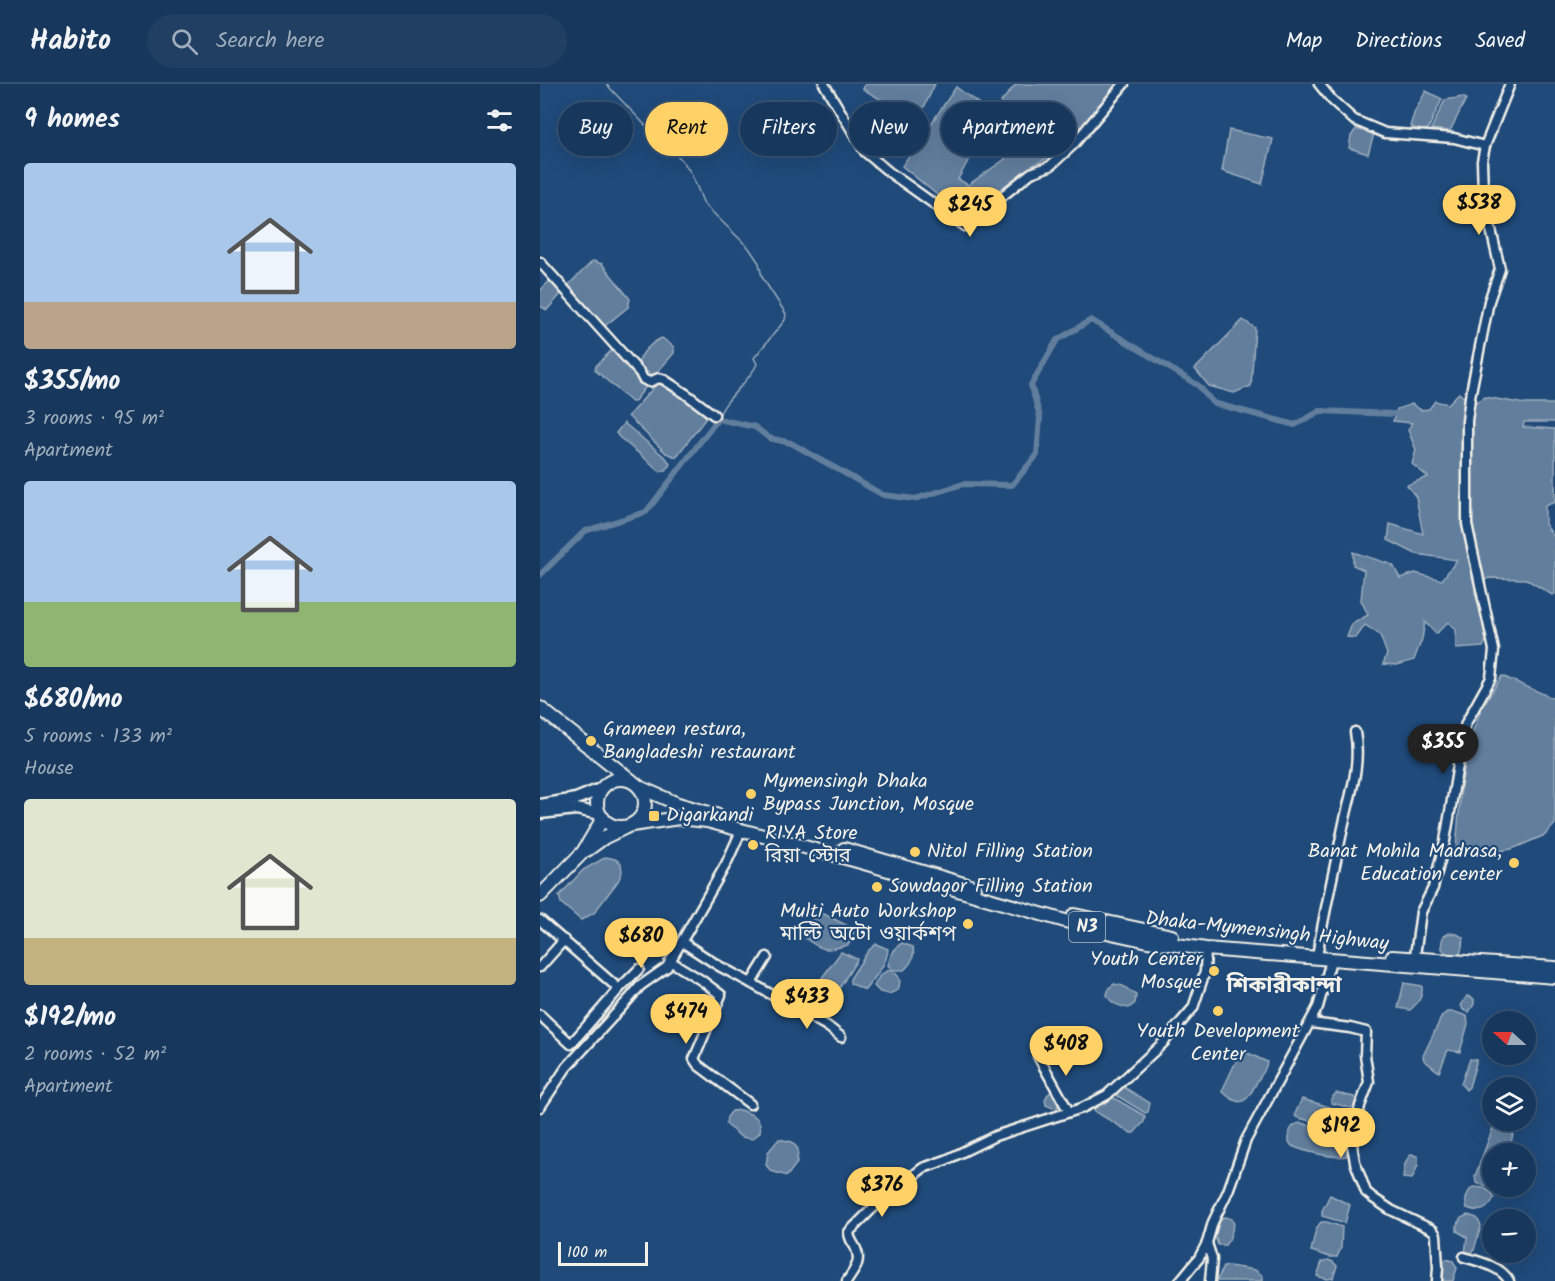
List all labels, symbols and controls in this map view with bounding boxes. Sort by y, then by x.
search box [147,14,567,68]
text: Habito [30,19,111,64]
text: Search here [216,24,325,59]
icon: search [168,25,201,58]
text: Map [1286,25,1322,58]
text: Directions [1355,25,1442,58]
text: Saved [1475,25,1525,58]
text: 9 homes [24,99,120,141]
chip: Buy [558,102,633,156]
chip: Rent [645,102,728,156]
chip: Filters [740,102,837,156]
chip: New [849,102,929,156]
chip: Apartment [941,102,1076,156]
icon: filters [483,104,516,137]
pin: $538 [1443,185,1515,236]
pin: $245 [934,187,1006,238]
text: $538 [1457,188,1501,220]
text: $245 [948,190,992,222]
icon: home [216,202,324,310]
text: $355/mo [24,361,120,403]
text: 3 rooms · 95 m² [24,403,164,435]
text: Apartment [24,435,113,467]
icon: home [216,520,324,628]
text: $680/mo [24,679,123,721]
place label: Grameen restura, Bangladeshi restaurant [603,714,796,769]
text: 5 rooms · 133 m² [24,721,172,753]
pin: $355 [1407,724,1479,775]
text: $355 [1421,727,1465,759]
marker: Grameen restura, Bangladeshi restaurant [584,734,598,748]
text: House [24,753,74,785]
place label: Mymensingh Dhaka Bypass Junction, Mosque [763,766,974,821]
marker: Mymensingh Dhaka Bypass Junction, Mosque [744,787,758,801]
place label: Digarkandi [666,800,755,832]
marker: Digarkandi [647,809,661,823]
place label: RIYA Store রিয়া স্টোর [764,818,858,873]
place label: Nitol Filling Station [927,836,1093,868]
place label: Banat Mohila Madrasa, Education center [1308,836,1503,891]
icon: home [216,838,324,946]
marker: RIYA Store রিয়া স্টোর [746,838,760,852]
marker: Nitol Filling Station [908,845,922,859]
marker: Banat Mohila Madrasa, Education center [1507,856,1521,870]
place label: Sowdagor Filling Station [889,871,1093,903]
marker: Sowdagor Filling Station [870,880,884,894]
place label: Multi Auto Workshop মাল্টি অটো ওয়ার্কশপ [779,896,957,951]
street label: Dhaka-Mymensingh Highway [1144,903,1391,961]
road number: N3 [1069,912,1105,942]
marker: Multi Auto Workshop মাল্টি অটো ওয়ার্কশপ [961,917,975,931]
pin: $680 [605,918,677,969]
text: $680 [619,921,663,953]
place label: Youth Center Mosque [1090,944,1203,999]
marker: Youth Center Mosque [1207,964,1221,978]
district label: শিকারীকান্দা [1225,969,1342,1004]
pin: $433 [771,979,843,1030]
text: $433 [785,982,829,1014]
pin: $474 [650,994,722,1045]
text: $192/mo [24,997,116,1039]
text: $474 [664,997,708,1029]
marker: Youth Development Center [1211,1004,1225,1018]
north arrow [1482,1011,1536,1065]
map controls [1482,1011,1536,1263]
place label: Youth Development Center [1137,1016,1300,1071]
pin: $408 [1030,1026,1102,1077]
text: $408 [1044,1029,1088,1061]
text: 2 rooms · 52 m² [24,1039,166,1071]
text: Apartment [24,1071,113,1103]
button: layers [1482,1077,1536,1131]
pin: $192 [1305,1108,1377,1159]
text: $192 [1321,1111,1361,1143]
button: + [1482,1143,1536,1197]
pin: $376 [846,1167,918,1218]
text: $376 [860,1170,904,1202]
button: − [1482,1209,1536,1263]
scale bar [558,1239,648,1266]
text: 100 m [567,1240,607,1265]

